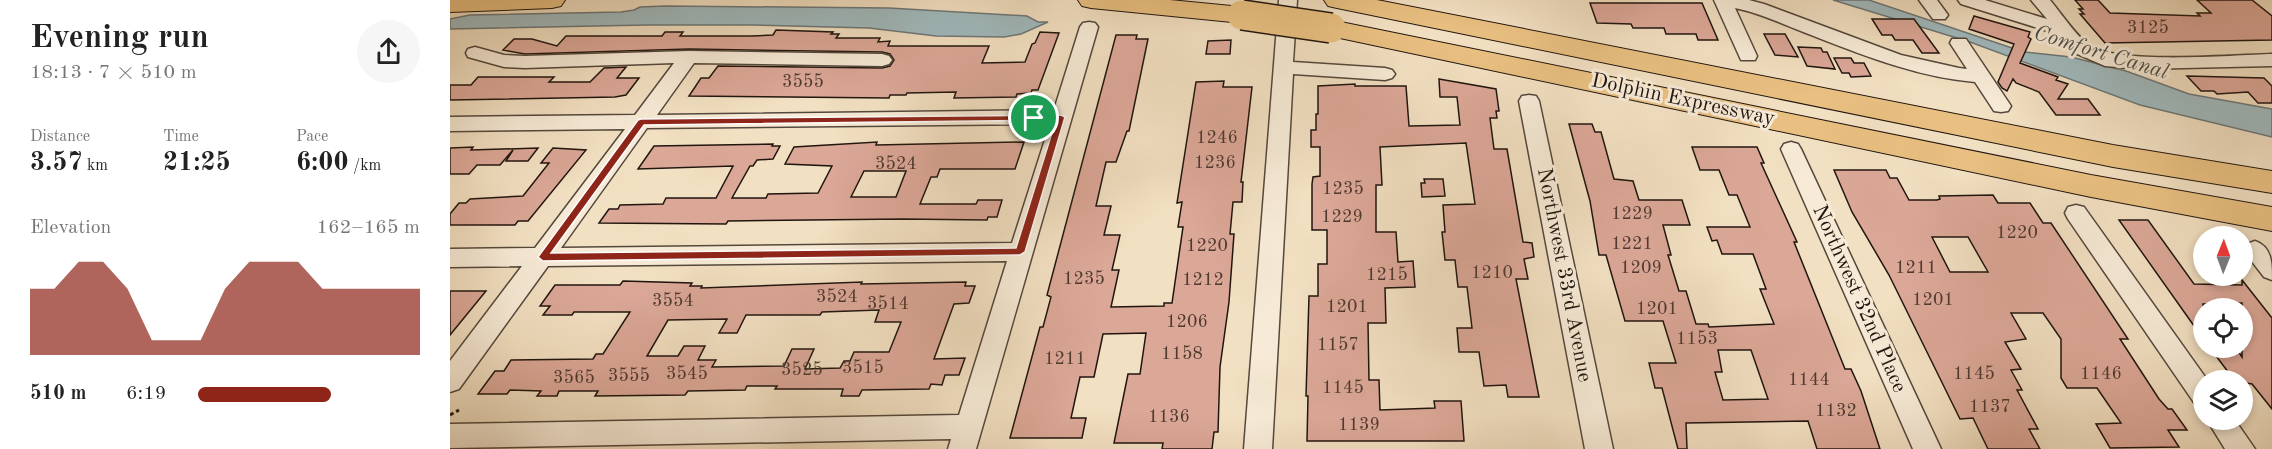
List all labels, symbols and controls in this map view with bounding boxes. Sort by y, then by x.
house number: 3125 [2127,19,2169,37]
button: share [357,20,420,83]
text: Evening run [30,22,209,55]
water label: Comfort Canal [2031,22,2172,84]
text: 18:13 · 7 × 510 m [30,63,197,83]
street label: Dolphin Expressway [1589,70,1777,130]
house number: 3555 [782,73,824,91]
pin [1008,92,1059,143]
icon: arrive [1017,101,1050,134]
text: Distance [30,129,90,145]
text: Time [163,129,199,145]
text: Pace [296,129,328,145]
house number: 1246 [1196,129,1238,147]
text: 3.57 [30,150,83,176]
text: 21:25 [163,150,231,176]
text: 6:00 [296,150,349,176]
house number: 1236 [1194,154,1236,172]
house number: 3524 [875,155,917,173]
text: km [83,158,108,174]
text: /km [349,158,381,174]
street label: Northwest 33rd Avenue [1533,166,1595,384]
house number: 1235 [1322,180,1364,198]
street label: Northwest 32nd Place [1808,202,1910,396]
house number: 1229 [1611,205,1653,223]
house number: 1229 [1321,208,1363,226]
text: Elevation [30,218,111,238]
text: 162–165 m [317,218,420,238]
house number: 1220 [1996,224,2038,242]
north arrow [2193,226,2253,286]
map controls [2193,226,2253,430]
house number: 1221 [1611,235,1653,253]
house number: 1220 [1186,237,1228,255]
house number: 1209 [1620,259,1662,277]
house number: 1211 [1895,259,1937,277]
house number: 1210 [1471,264,1513,282]
house number: 1215 [1366,266,1408,284]
house number: 1235 [1063,270,1105,288]
house number: 1212 [1182,271,1224,289]
house number: 3524 [816,288,858,306]
house number: 1201 [1912,291,1954,309]
house number: 3554 [652,292,694,310]
house number: 3514 [867,295,909,313]
house number: 1201 [1326,298,1368,316]
button: locate [2193,298,2253,358]
house number: 1201 [1636,300,1678,318]
house number: 1206 [1166,313,1208,331]
house number: 1153 [1676,330,1718,348]
house number: 1157 [1317,336,1359,354]
house number: 1158 [1161,345,1203,363]
house number: 1211 [1044,350,1086,368]
house number: 3515 [842,359,884,377]
house number: 3525 [781,361,823,379]
house number: 3545 [666,365,708,383]
house number: 1145 [1953,365,1995,383]
house number: 1146 [2080,365,2122,383]
house number: 3555 [608,367,650,385]
house number: 3565 [553,369,595,387]
button: layers [2193,370,2253,430]
house number: 1144 [1788,371,1830,389]
house number: 1145 [1322,379,1364,397]
text: 510 m [30,384,86,404]
text: 6:19 [126,384,166,404]
house number: 1137 [1969,398,2011,416]
house number: 1132 [1815,402,1857,420]
house number: 1136 [1148,408,1190,426]
house number: 1139 [1338,416,1380,434]

